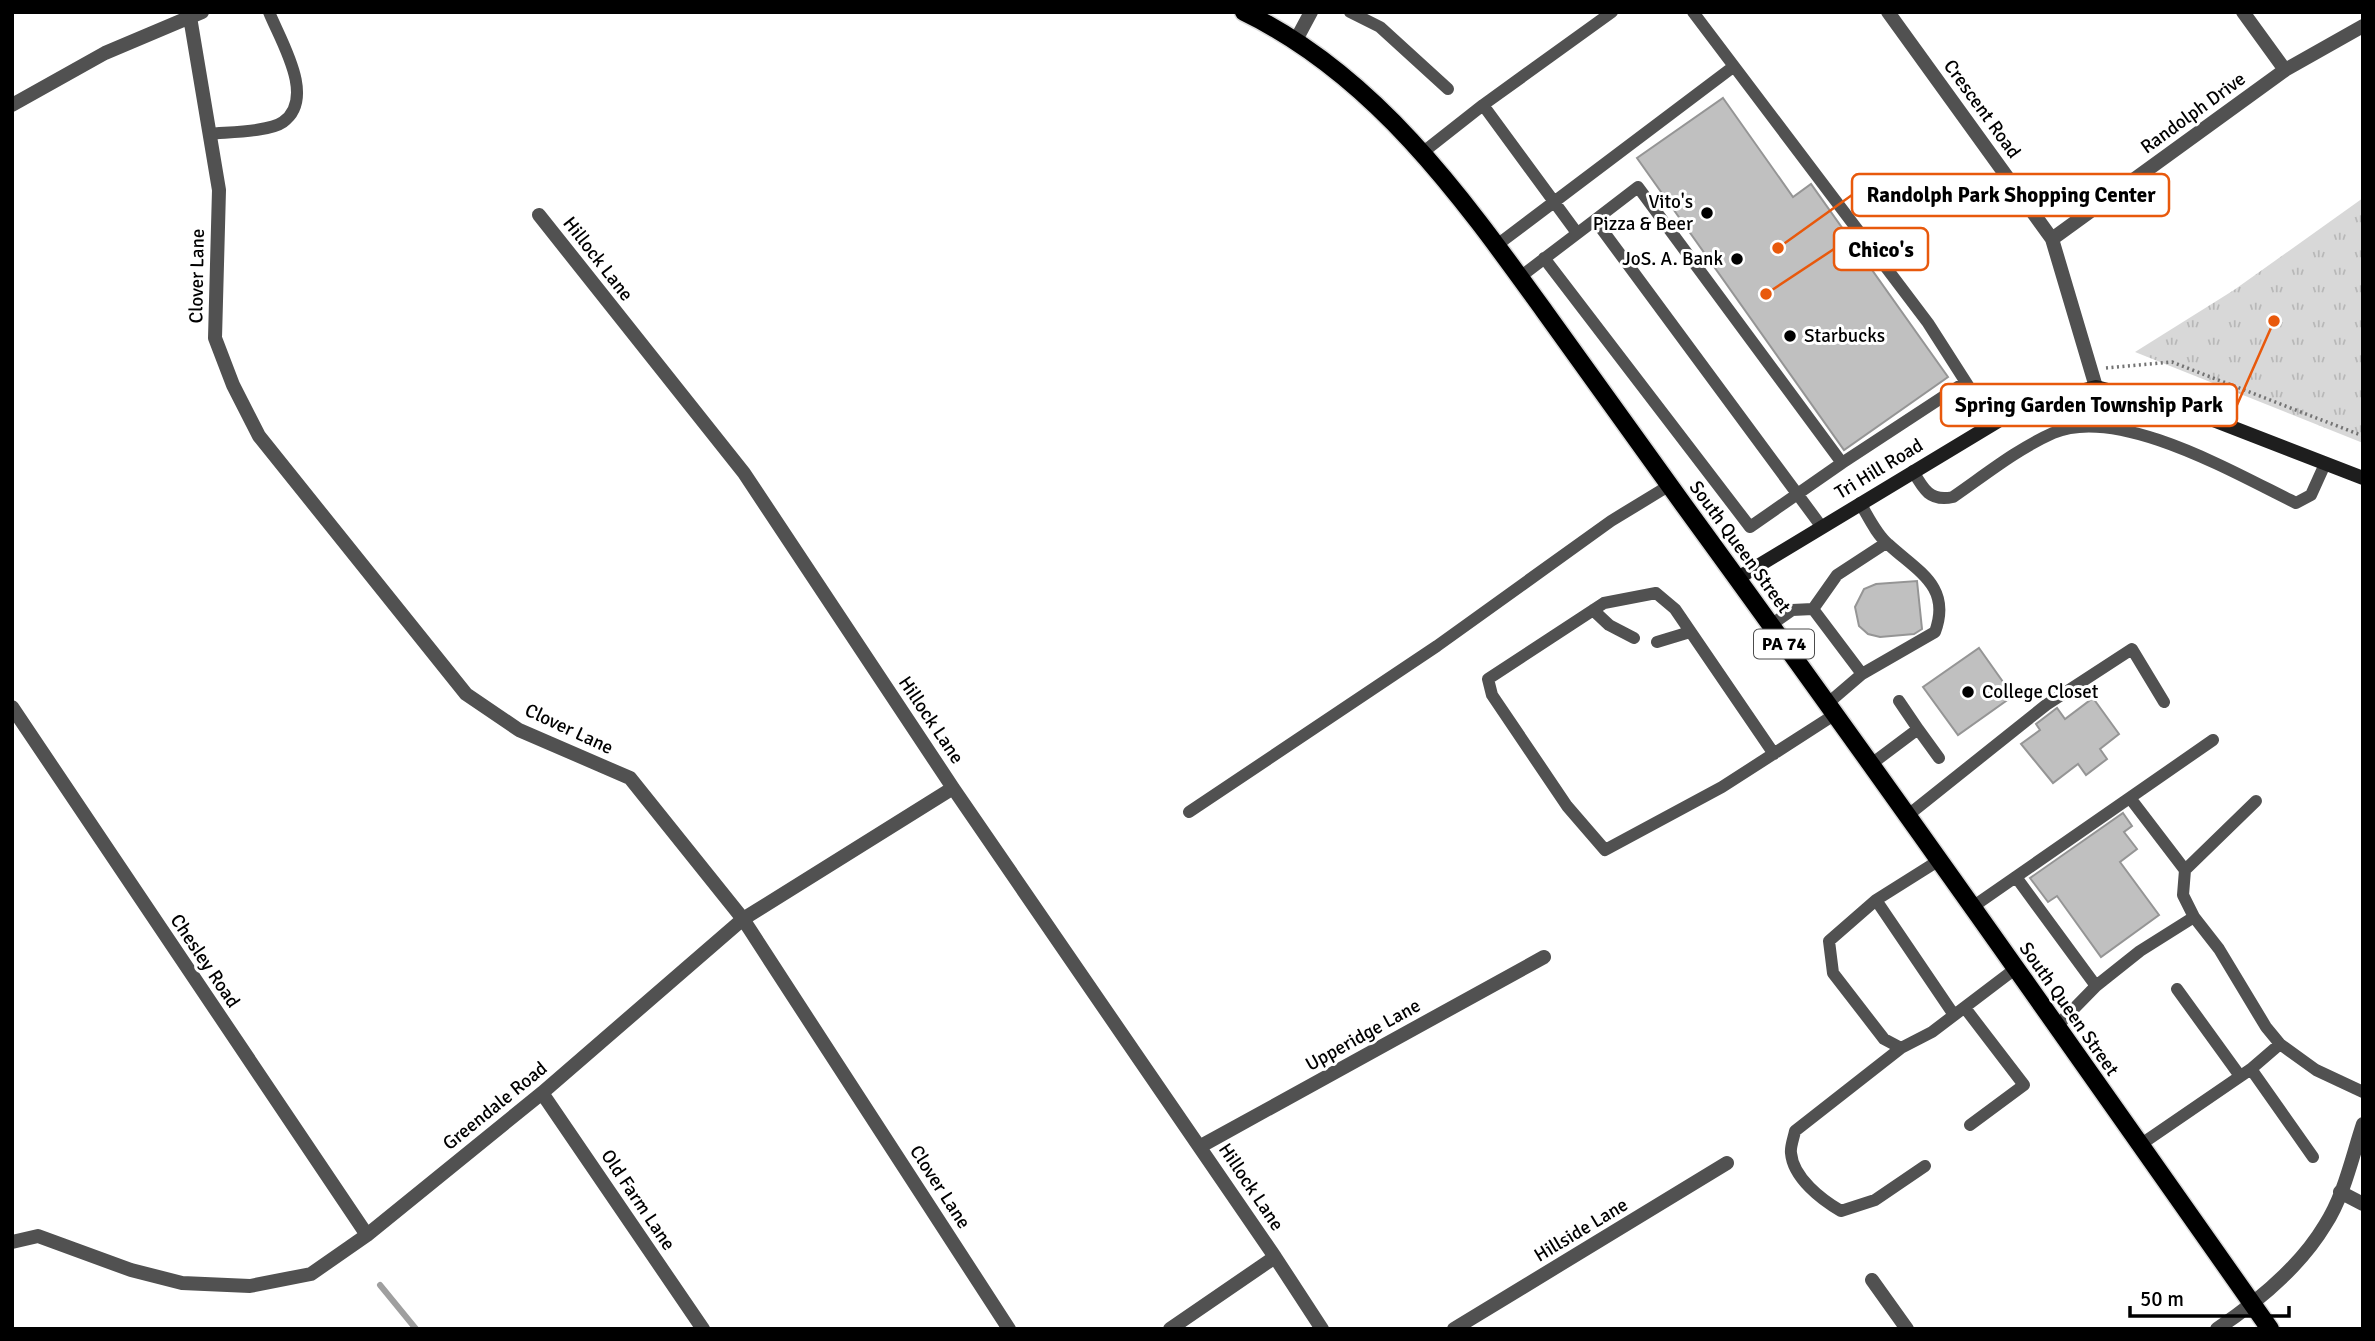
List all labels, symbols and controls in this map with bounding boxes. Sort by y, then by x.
street label: Crescent Road [1938,55,2026,163]
street label: Randolph Drive [2136,67,2250,159]
callout: Randolph Park Shopping Center [1852,174,2169,216]
text: Randolph Park Shopping Center [1866,182,2156,208]
place label: Vito's Pizza & Beer [1593,190,1693,236]
marker: Vito's Pizza & Beer [1699,205,1715,221]
street label: Hillock Lane [558,212,638,306]
street label: Clover Lane [184,228,210,324]
callout: Chico's [1834,228,1928,270]
text: Chico's [1848,237,1914,263]
place label: JoS. A. Bank [1622,247,1723,271]
marker: JoS. A. Bank [1729,251,1745,267]
place label: Starbucks [1804,324,1885,348]
marker: Starbucks [1782,328,1798,344]
callout: Spring Garden Township Park [1941,384,2237,426]
text: Spring Garden Township Park [1955,392,2223,418]
street label: Tri Hill Road [1830,433,1928,505]
street label: South Queen Street [1684,476,1796,618]
road number: PA 74 [1754,630,1814,658]
street label: Hillock Lane [893,672,969,768]
place label: College Closet [1982,680,2099,704]
marker: College Closet [1960,684,1976,700]
street label: Clover Lane [521,698,617,760]
street label: Chesley Road [165,910,245,1012]
street label: South Queen Street [2014,937,2124,1081]
street label: Upperidge Lane [1301,994,1425,1076]
street label: Greendale Road [438,1056,552,1156]
street label: Hillock Lane [1213,1139,1289,1235]
street label: Clover Lane [904,1141,976,1233]
street label: Old Farm Lane [595,1145,681,1255]
street label: Hillside Lane [1530,1193,1632,1267]
scale bar [2130,1274,2289,1318]
text: 50 m [2140,1286,2184,1312]

